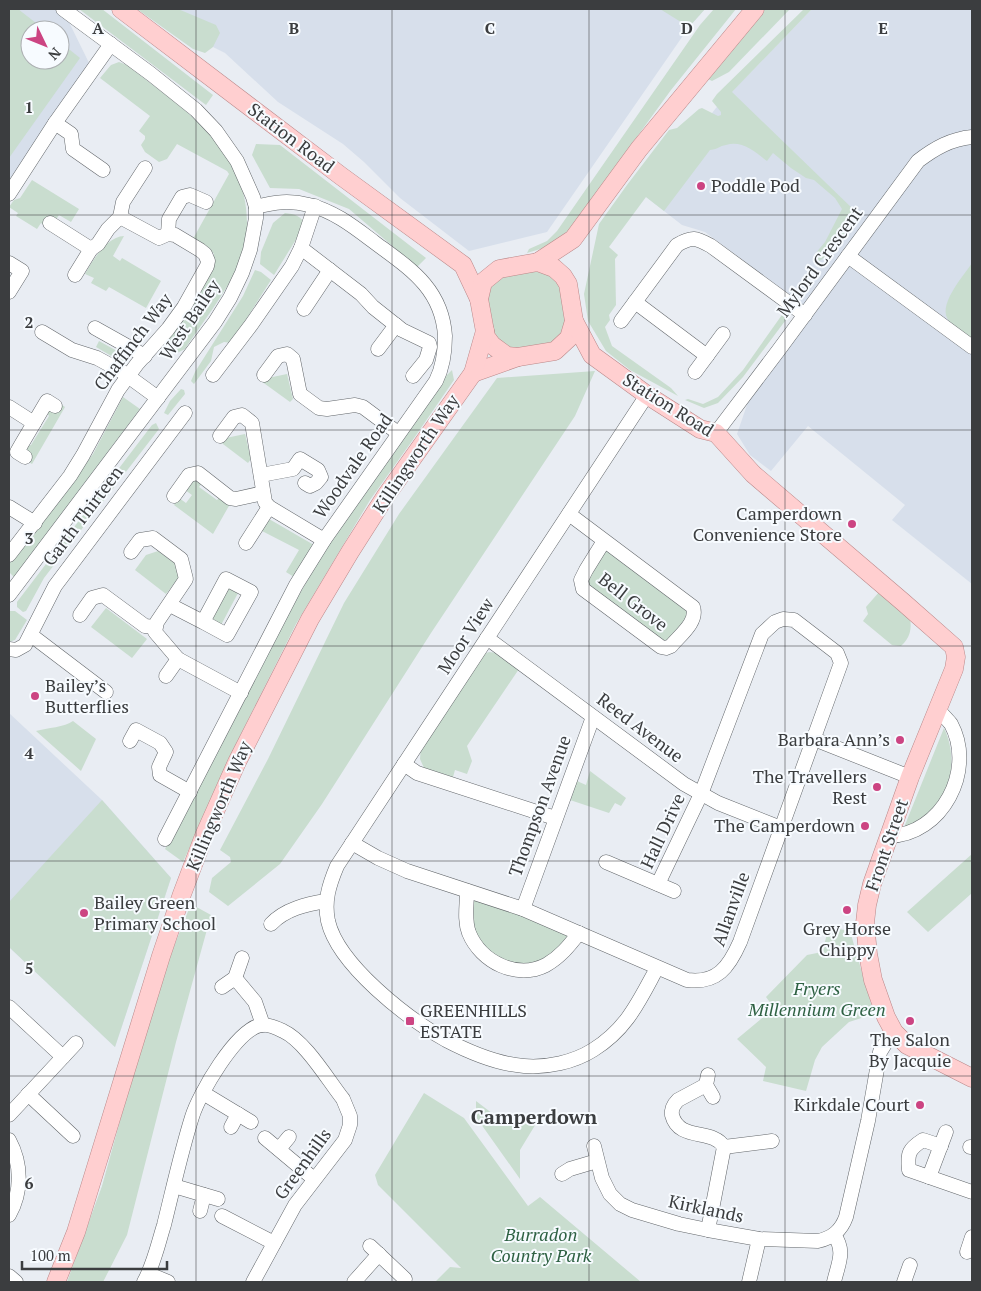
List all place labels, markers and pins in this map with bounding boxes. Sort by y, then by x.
place label: Poddle Pod [711,173,800,197]
marker: Poddle Pod [695,180,707,192]
place label: Camperdown Convenience Store [693,501,842,546]
marker: Camperdown Convenience Store [846,518,858,530]
place label: Bailey’s Butterflies [45,673,129,718]
marker: Bailey’s Butterflies [29,690,41,702]
place label: Barbara Ann’s [778,727,890,751]
marker: Barbara Ann’s [894,734,906,746]
place label: The Travellers Rest [753,764,867,809]
marker: The Travellers Rest [871,781,883,793]
place label: The Camperdown [714,813,855,837]
marker: The Camperdown [859,820,871,832]
place label: Bailey Green Primary School [94,890,216,935]
marker: Grey Horse Chippy [841,904,853,916]
marker: Bailey Green Primary School [78,907,90,919]
place label: Grey Horse Chippy [803,916,891,961]
place label: GREENHILLS ESTATE [420,998,527,1043]
marker: GREENHILLS ESTATE [404,1015,416,1027]
marker: The Salon By Jacquie [904,1015,916,1027]
place label: The Salon By Jacquie [869,1027,951,1072]
place label: Kirkdale Court [794,1092,910,1116]
marker: Kirkdale Court [914,1099,926,1111]

